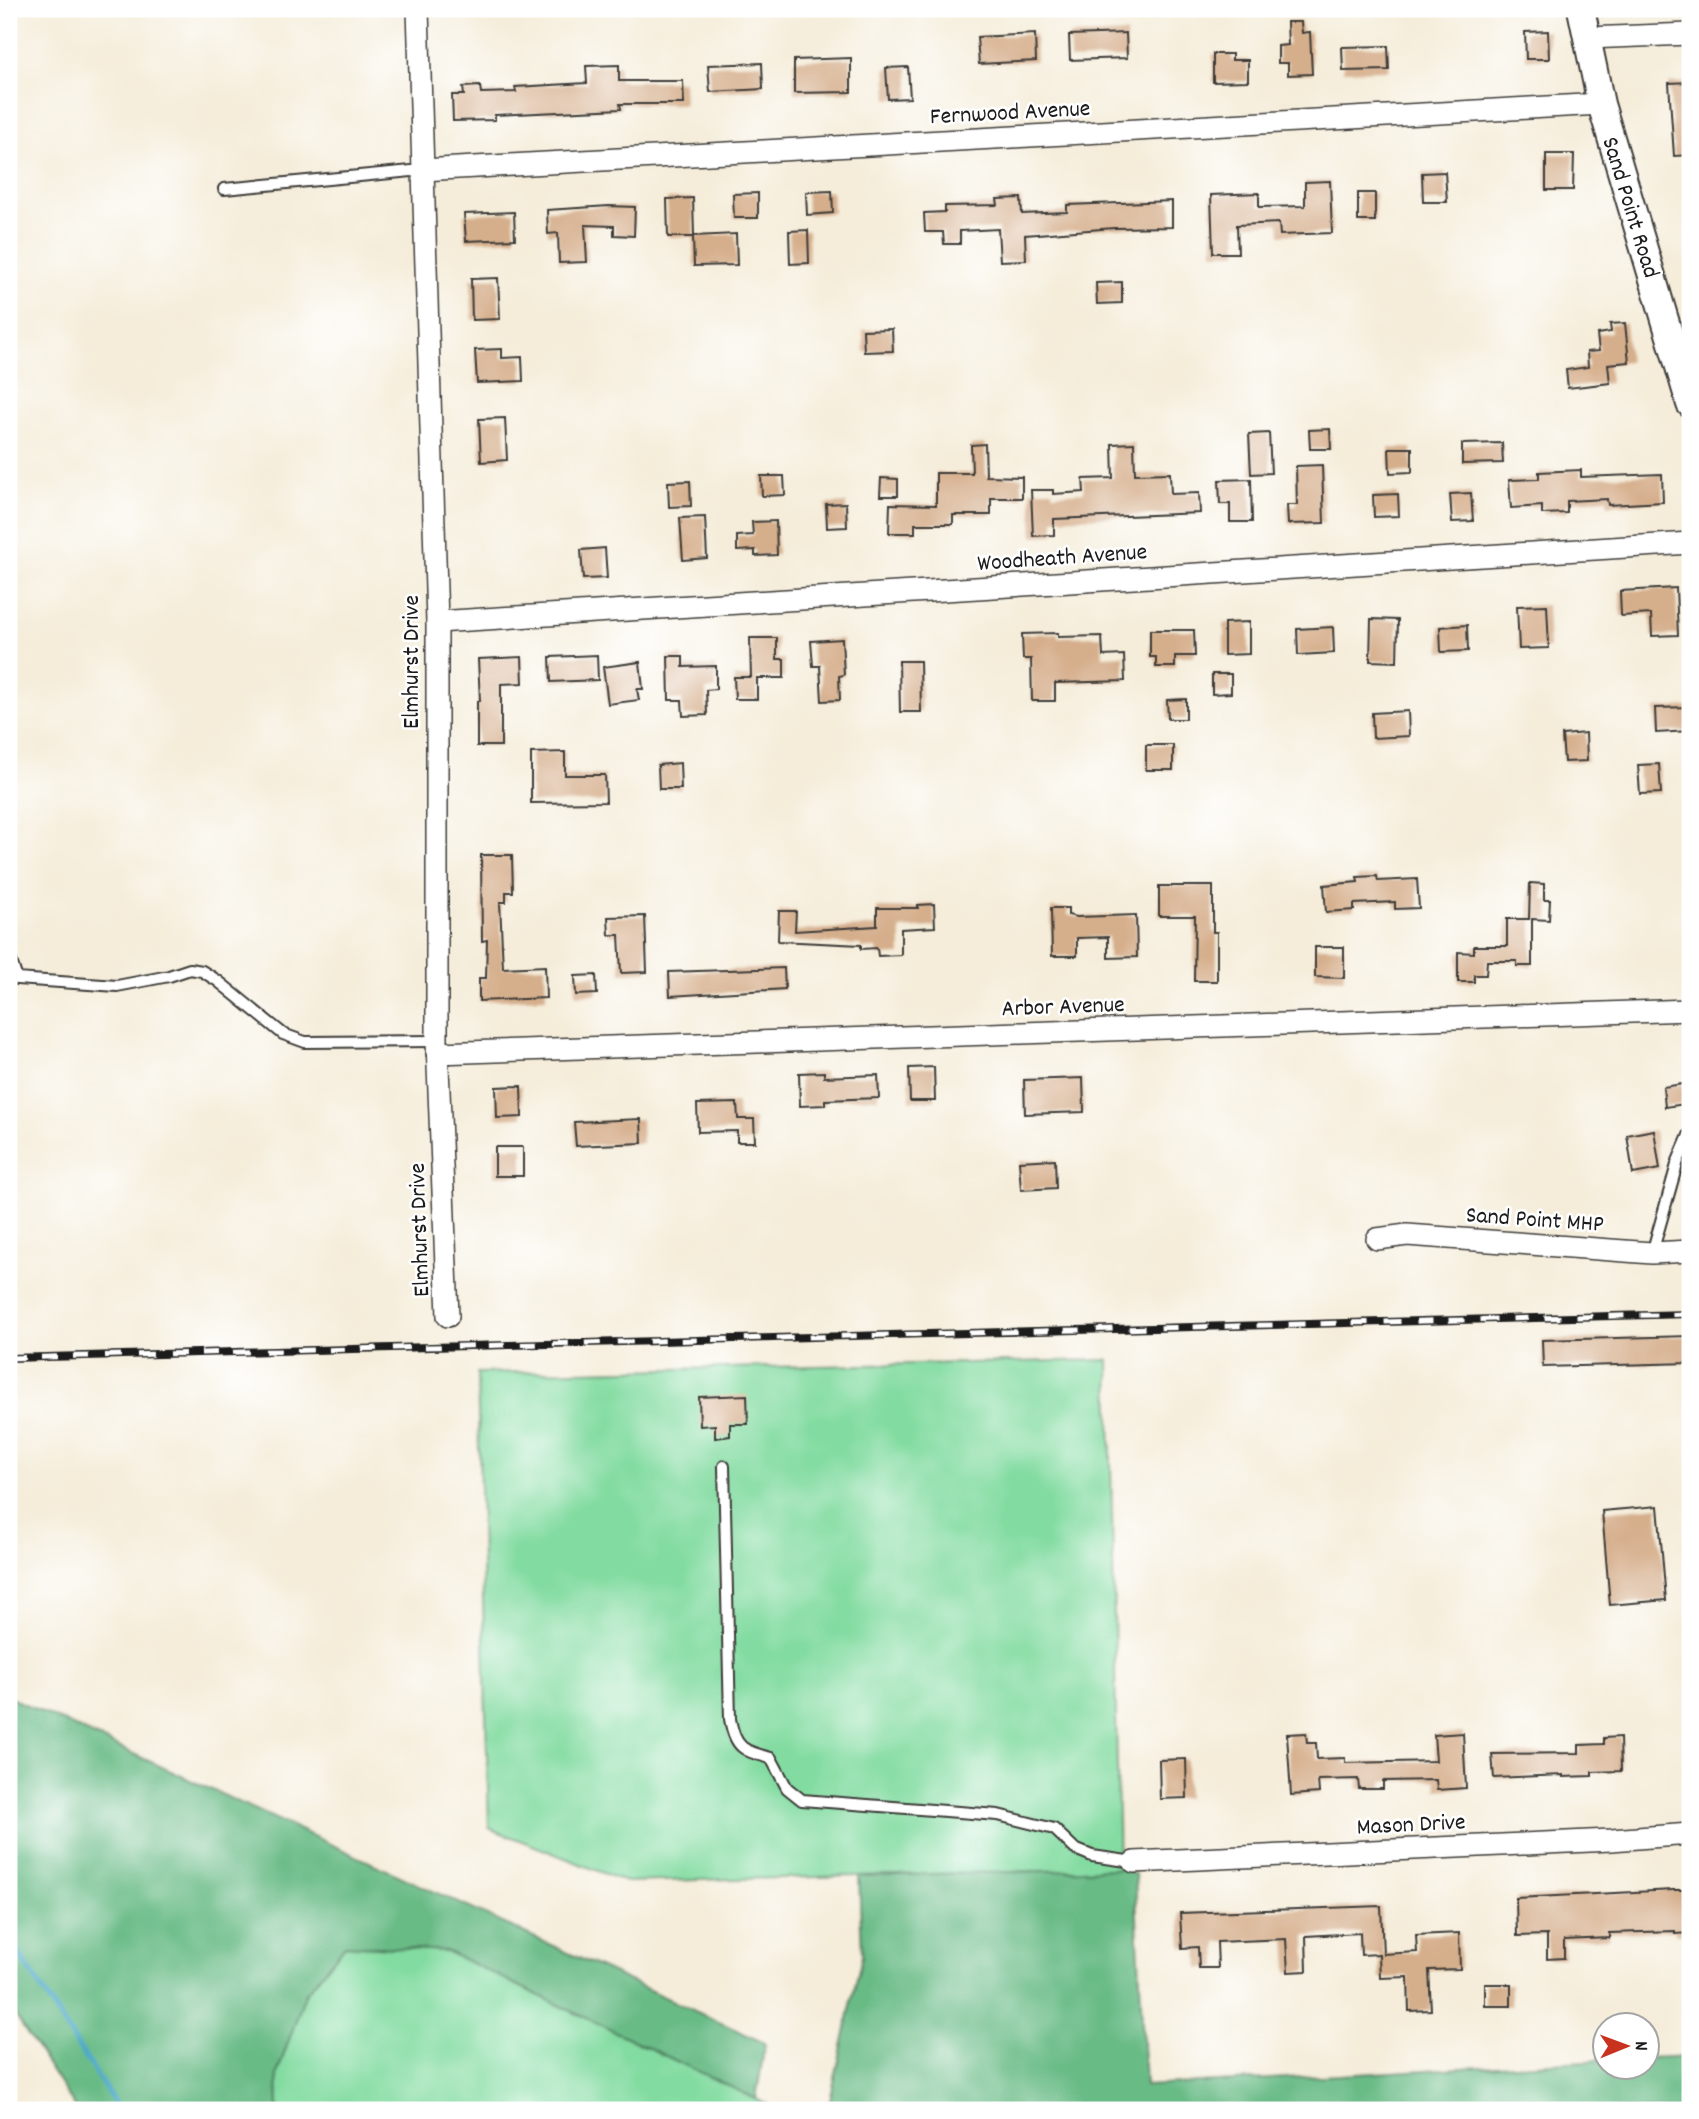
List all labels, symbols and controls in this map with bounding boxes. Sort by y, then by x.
street label: Fernwood Avenue [929,93,1091,135]
street label: Sand Point Road [1592,133,1667,283]
street label: Woodheath Avenue [976,536,1148,582]
street label: Elmhurst Drive [396,595,430,729]
street label: Arbor Avenue [1001,989,1125,1027]
street label: Elmhurst Drive [402,1162,440,1297]
street label: Sand Point MHP [1465,1199,1605,1243]
street label: Mason Drive [1356,1806,1466,1846]
north arrow [1590,2010,1660,2080]
text: N [1626,2041,1653,2051]

